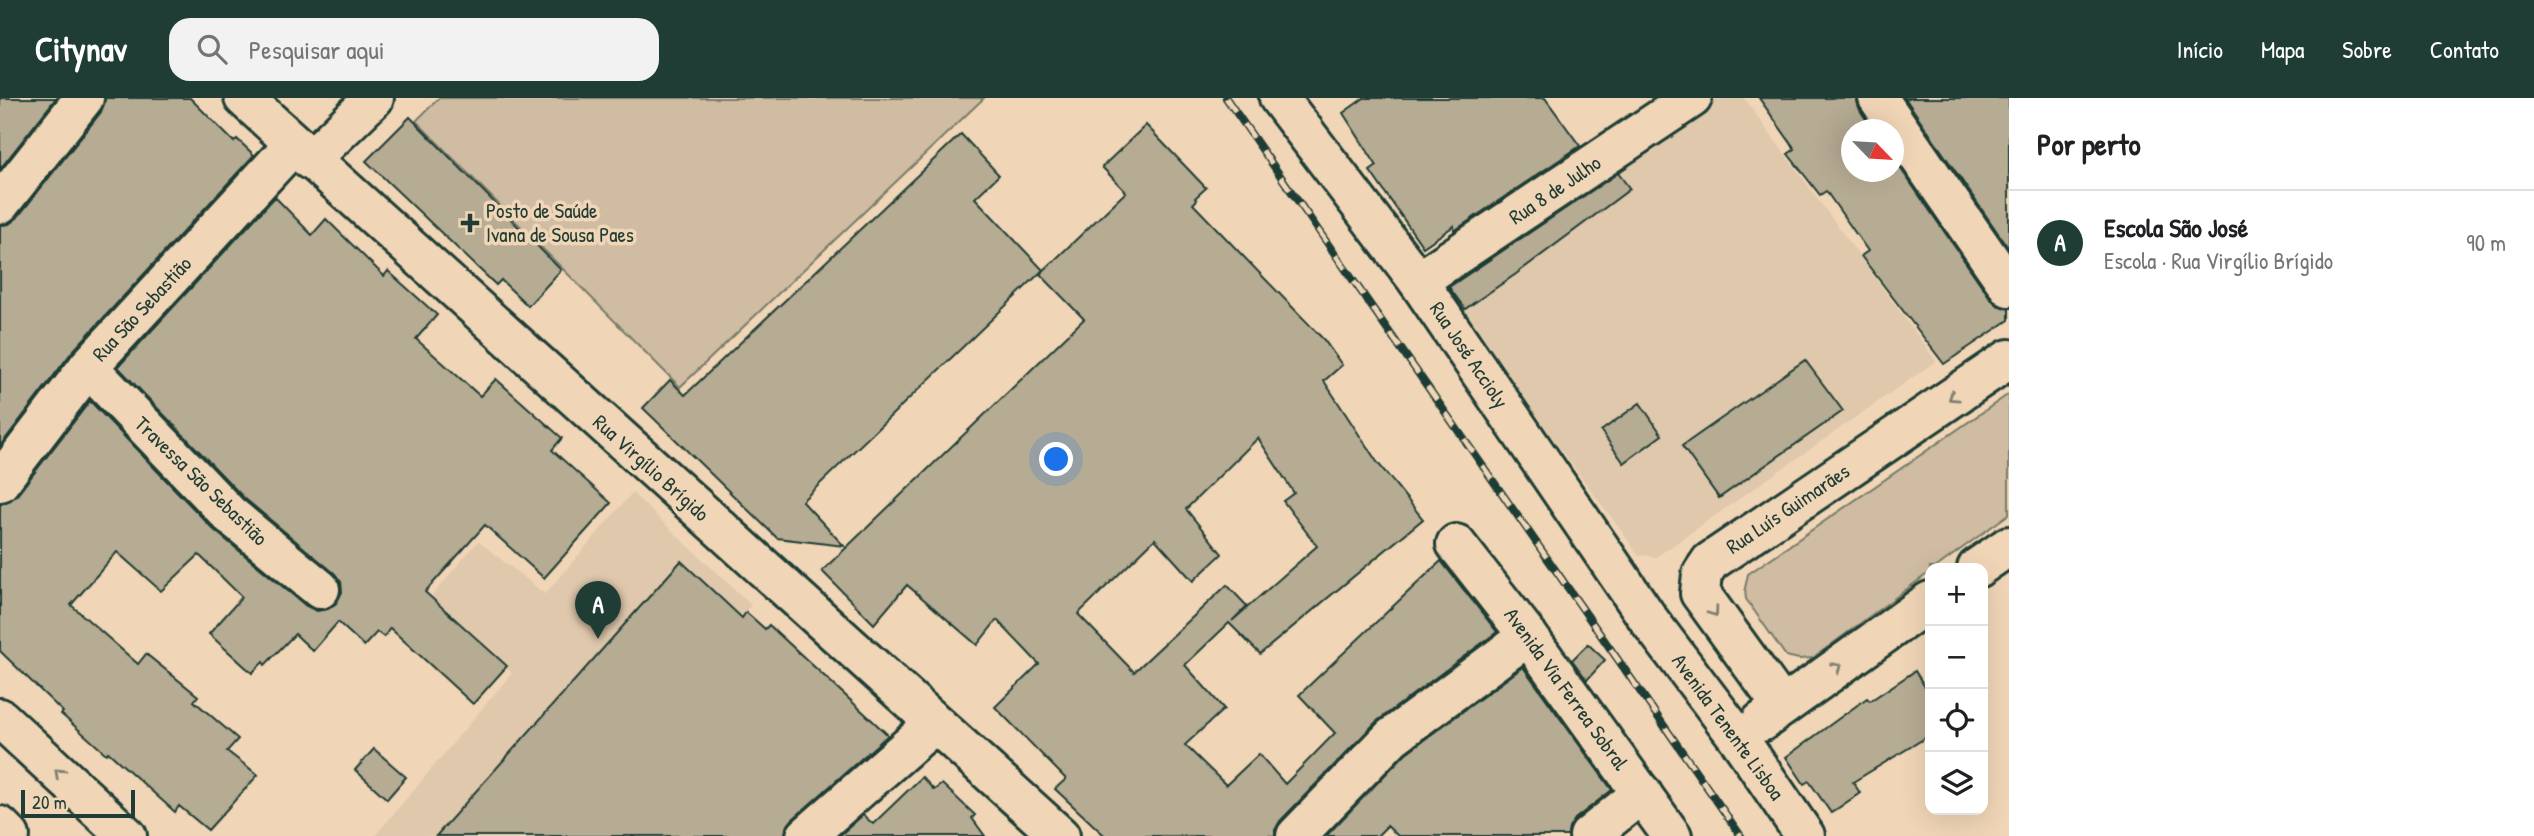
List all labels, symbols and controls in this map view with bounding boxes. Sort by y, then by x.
search box [169,18,659,81]
text: Citynav [35,27,127,71]
icon: search [193,30,231,68]
text: Pesquisar aqui [249,32,385,67]
text: Início [2177,33,2223,65]
text: Mapa [2261,33,2304,65]
text: Sobre [2342,33,2392,65]
text: Contato [2430,33,2499,65]
north arrow [1841,119,1904,182]
text: Por perto [2037,124,2141,164]
street label: Rua 8 de Julho [1503,148,1606,231]
place label: Posto de Saúde Ivana de Sousa Paes [486,196,634,249]
text: Escola São José [2104,210,2248,245]
marker: Posto de Saúde Ivana de Sousa Paes [460,213,480,233]
text: A [2054,227,2066,258]
text: 90 m [2466,227,2506,258]
text: Escola · Rua Virgílio Brígido [2104,245,2333,276]
street label: Rua São Sebastião [85,250,198,367]
street label: Rua José Accioly [1423,296,1516,414]
one-way arrow [1947,389,1960,402]
street label: Rua Virgílio Brígido [587,408,716,528]
street label: Travessa São Sebastião [128,409,274,552]
your location [1039,442,1073,476]
street label: Rua Luís Guimarães [1720,456,1855,561]
map controls [1925,563,1988,815]
button: + [1925,563,1988,626]
pin: A [575,581,621,639]
street label: Avenida Via Ferrea Sobral [1498,601,1636,776]
one-way arrow [1705,604,1718,616]
button: − [1925,626,1988,689]
street label: Avenida Tenente Lisboa [1665,648,1791,806]
one-way arrow [1829,663,1842,675]
button: locate [1925,689,1988,752]
button: layers [1925,752,1988,815]
one-way arrow [54,768,67,781]
scale bar [21,787,135,819]
text: 20 m [32,789,67,815]

